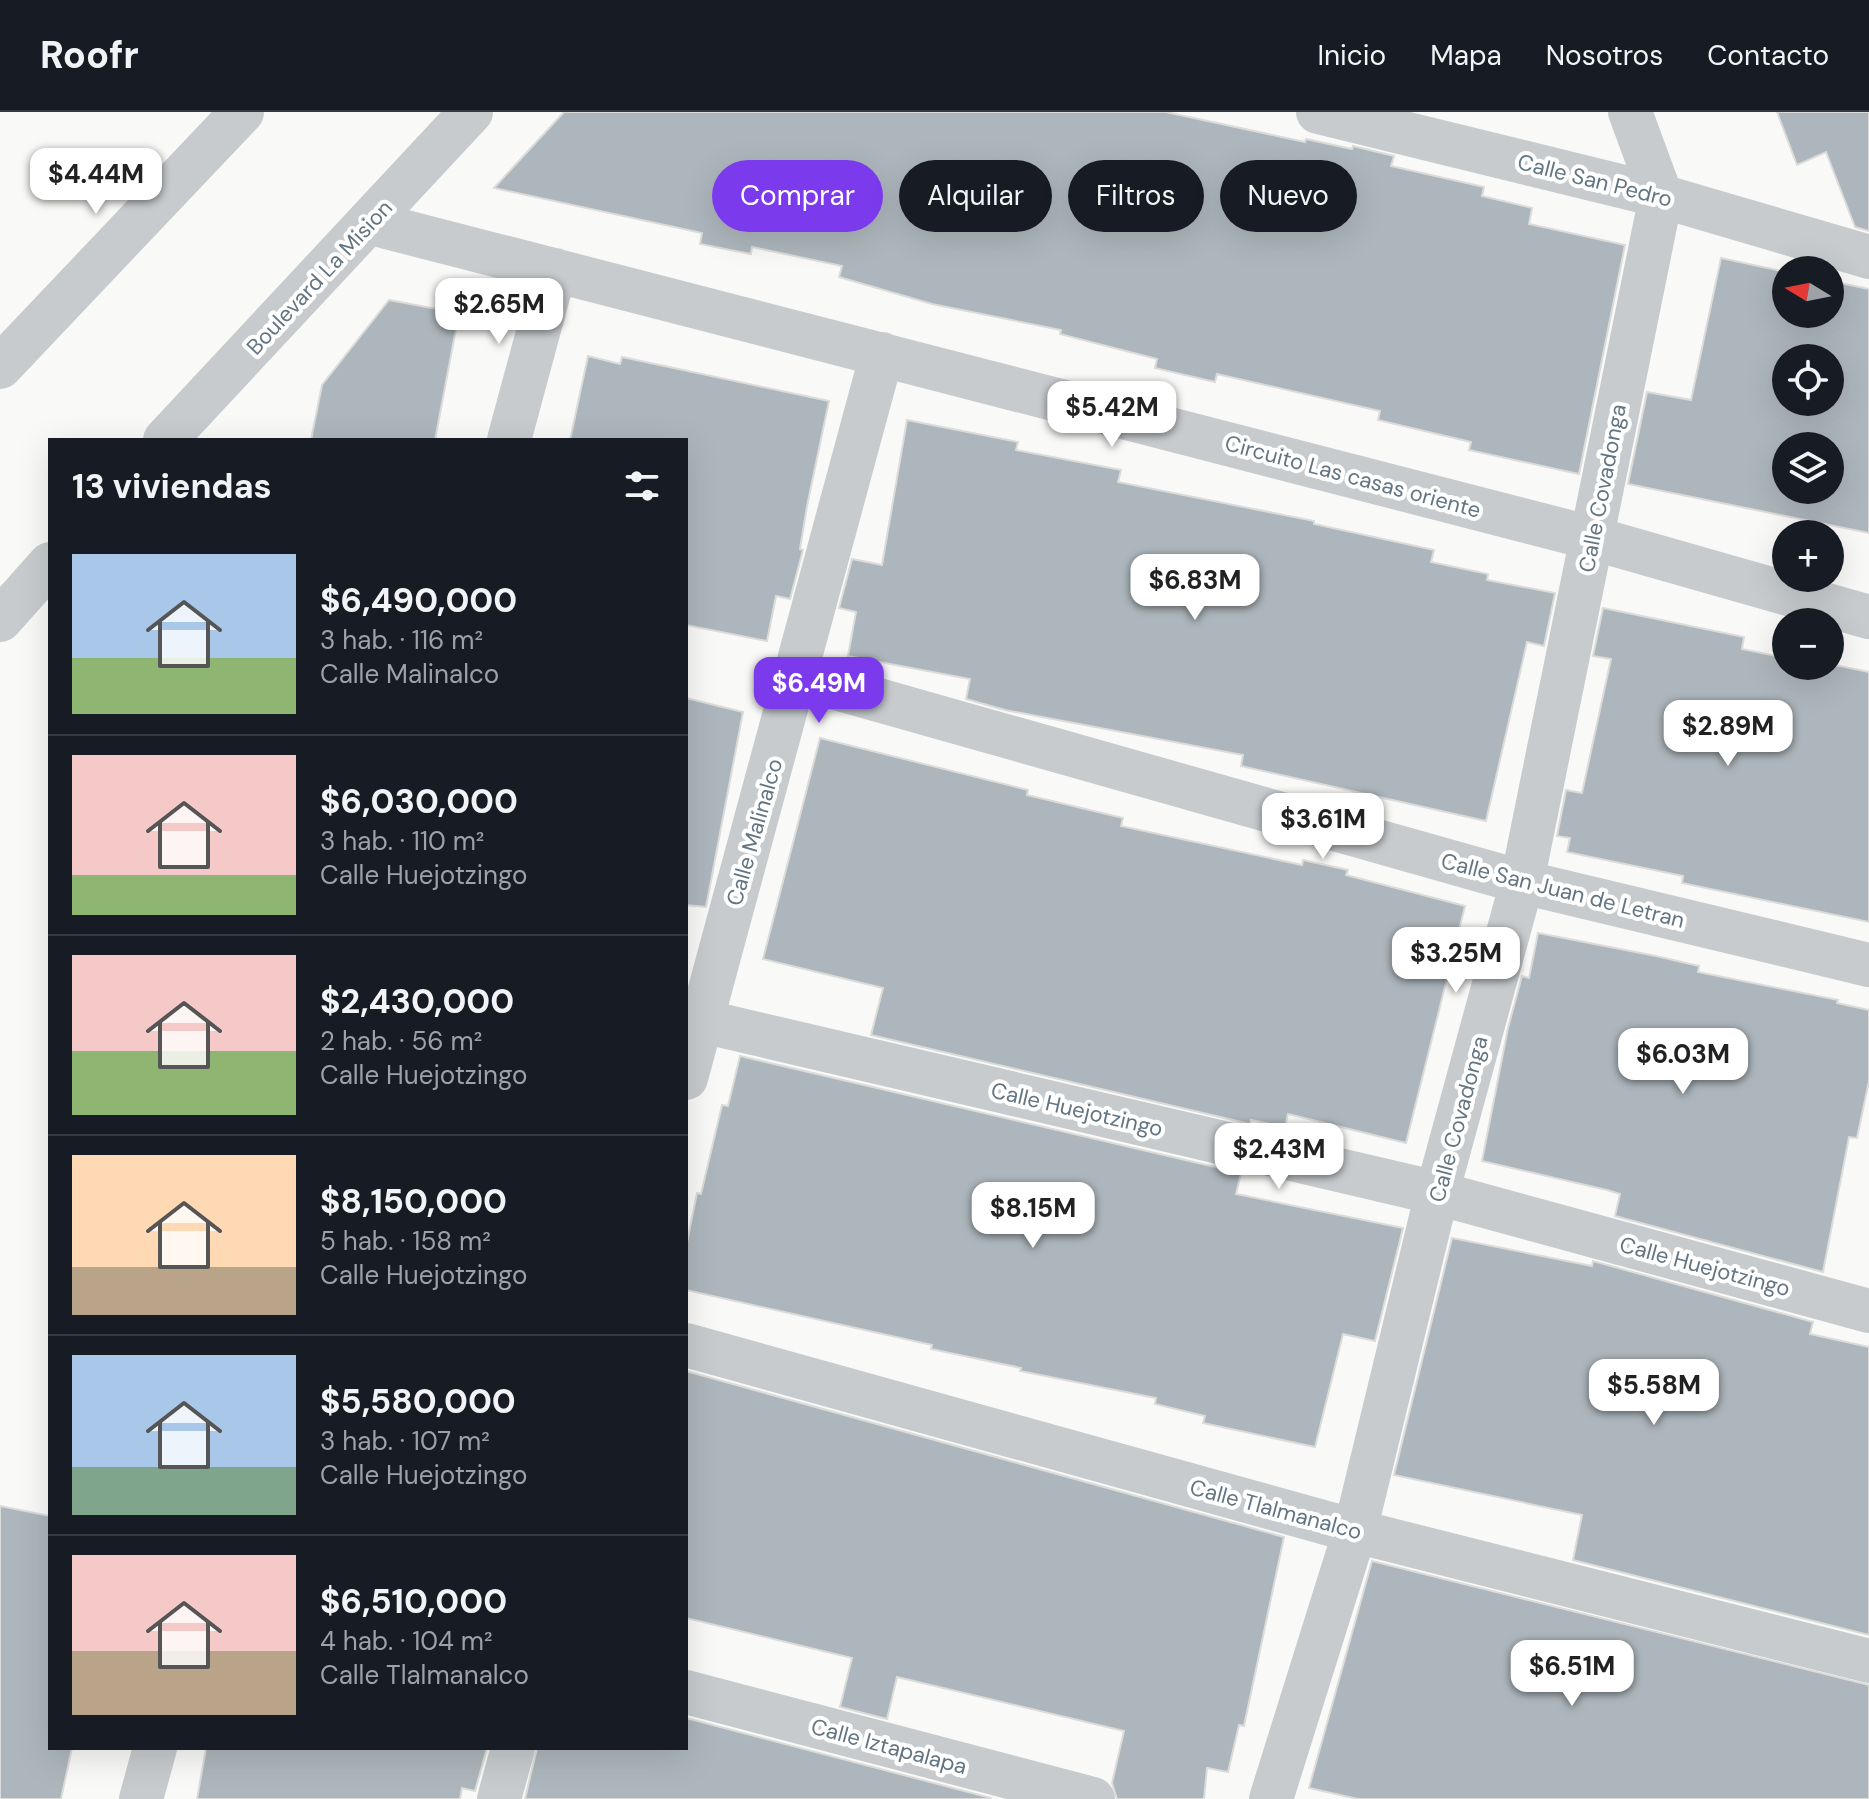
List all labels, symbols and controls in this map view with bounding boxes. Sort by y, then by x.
text: Roofr [40,30,139,80]
text: Inicio [1317,37,1386,74]
text: Mapa [1430,37,1502,74]
text: Nosotros [1546,37,1663,74]
text: Contacto [1707,37,1829,74]
street label: Calle San Pedro [1515,147,1675,214]
pin: $4.44M [31,148,161,216]
text: $4.44M [48,157,144,191]
chip: Comprar [712,160,883,232]
chip: Alquilar [899,160,1052,232]
chip: Filtros [1068,160,1204,232]
chip: Nuevo [1220,160,1357,232]
street label: Boulevard La Mision [240,194,399,361]
north arrow [1772,256,1844,328]
map controls [1772,256,1844,680]
pin: $2.65M [434,278,564,346]
text: $2.65M [453,287,545,321]
button: locate [1772,344,1844,416]
pin: $5.42M [1047,381,1177,449]
text: $5.42M [1065,390,1159,424]
street label: Calle Covadonga [1572,401,1633,575]
street label: Circuito Las casas oriente [1222,428,1484,525]
button: layers [1772,432,1844,504]
text: 13 viviendas [72,464,272,509]
icon: filters [620,464,664,508]
button: + [1772,520,1844,592]
pin: $6.83M [1130,554,1260,622]
text: $6.83M [1148,563,1242,597]
text: $6,490,000 [320,578,517,623]
icon: home [136,586,232,682]
button: − [1772,608,1844,680]
text: 3 hab. · 116 m² [320,623,483,657]
text: Calle Malinalco [320,657,499,691]
pin: $6.49M [754,657,884,725]
text: $6.49M [772,666,866,700]
pin: $2.89M [1663,700,1793,768]
text: $2.89M [1682,709,1774,743]
street label: Calle Malinalco [720,755,789,909]
text: $6,030,000 [320,779,518,824]
icon: home [136,787,232,883]
pin: $3.61M [1258,793,1388,861]
text: $3.61M [1280,802,1366,836]
text: 3 hab. · 110 m² [320,824,484,858]
street label: Calle San Juan de Letran [1438,846,1688,935]
text: Calle Huejotzingo [320,858,527,892]
pin: $3.25M [1391,927,1521,995]
text: $3.25M [1410,936,1502,970]
text: $2,430,000 [320,979,514,1024]
icon: home [136,987,232,1083]
text: 2 hab. · 56 m² [320,1024,482,1058]
pin: $6.03M [1618,1028,1748,1096]
street label: Calle Covadonga [1422,1033,1495,1205]
text: $6.03M [1636,1037,1730,1071]
text: Calle Huejotzingo [320,1058,527,1092]
street label: Calle Huejotzingo [988,1076,1166,1143]
pin: $2.43M [1214,1123,1344,1191]
text: $2.43M [1233,1132,1325,1166]
text: $8,150,000 [320,1179,507,1224]
pin: $8.15M [968,1182,1098,1250]
icon: home [136,1187,232,1283]
text: $8.15M [990,1191,1076,1225]
text: 5 hab. · 158 m² [320,1224,491,1258]
street label: Calle Huejotzingo [1616,1230,1793,1303]
text: Calle Huejotzingo [320,1258,527,1292]
pin: $5.58M [1589,1359,1719,1427]
text: $5.58M [1607,1368,1701,1402]
text: $5,580,000 [320,1379,516,1424]
icon: home [136,1387,232,1483]
text: 3 hab. · 107 m² [320,1424,490,1458]
text: Calle Huejotzingo [320,1458,527,1492]
street label: Calle Tlalmanalco [1187,1473,1365,1546]
text: $6,510,000 [320,1579,507,1624]
icon: home [136,1587,232,1683]
text: 4 hab. · 104 m² [320,1624,493,1658]
pin: $6.51M [1507,1640,1637,1708]
text: $6.51M [1529,1649,1615,1683]
text: Calle Tlalmanalco [320,1658,529,1692]
street label: Calle Iztapalapa [808,1712,970,1781]

